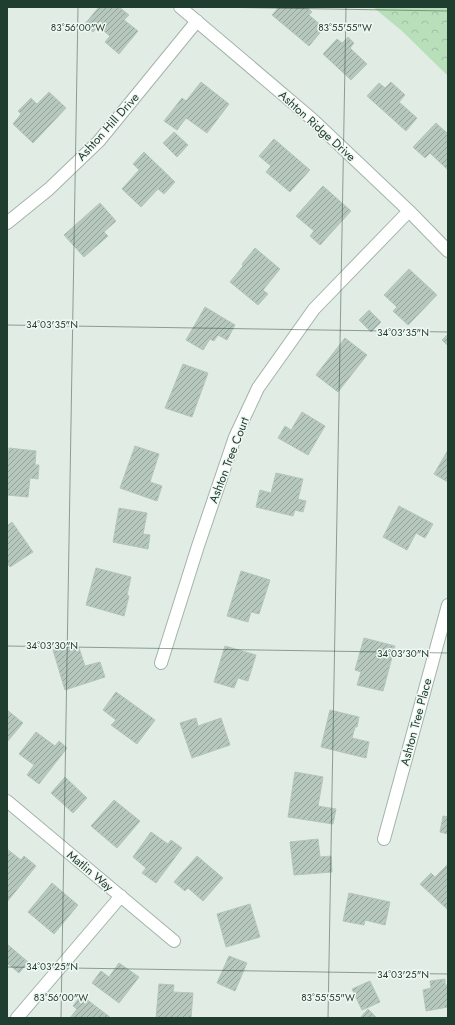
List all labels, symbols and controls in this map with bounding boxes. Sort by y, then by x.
text: 83°56'00"W [51,20,105,35]
text: 83°55'55"W [318,20,372,35]
street label: Ashton Ridge Drive [274,86,360,166]
street label: Ashton Hill Drive [73,89,143,165]
text: 34°03'35"N [26,317,78,332]
text: 34°03'35"N [377,325,429,340]
street label: Ashton Tree Court [204,414,254,506]
text: 34°03'30"N [26,638,78,653]
text: 34°03'30"N [377,646,429,661]
street label: Ashton Tree Place [396,676,436,768]
street label: Matlin Way [63,846,118,896]
text: 34°03'25"N [26,959,78,974]
text: 34°03'25"N [377,967,429,982]
text: 83°56'00"W [34,990,88,1005]
text: 83°55'55"W [301,990,355,1005]

